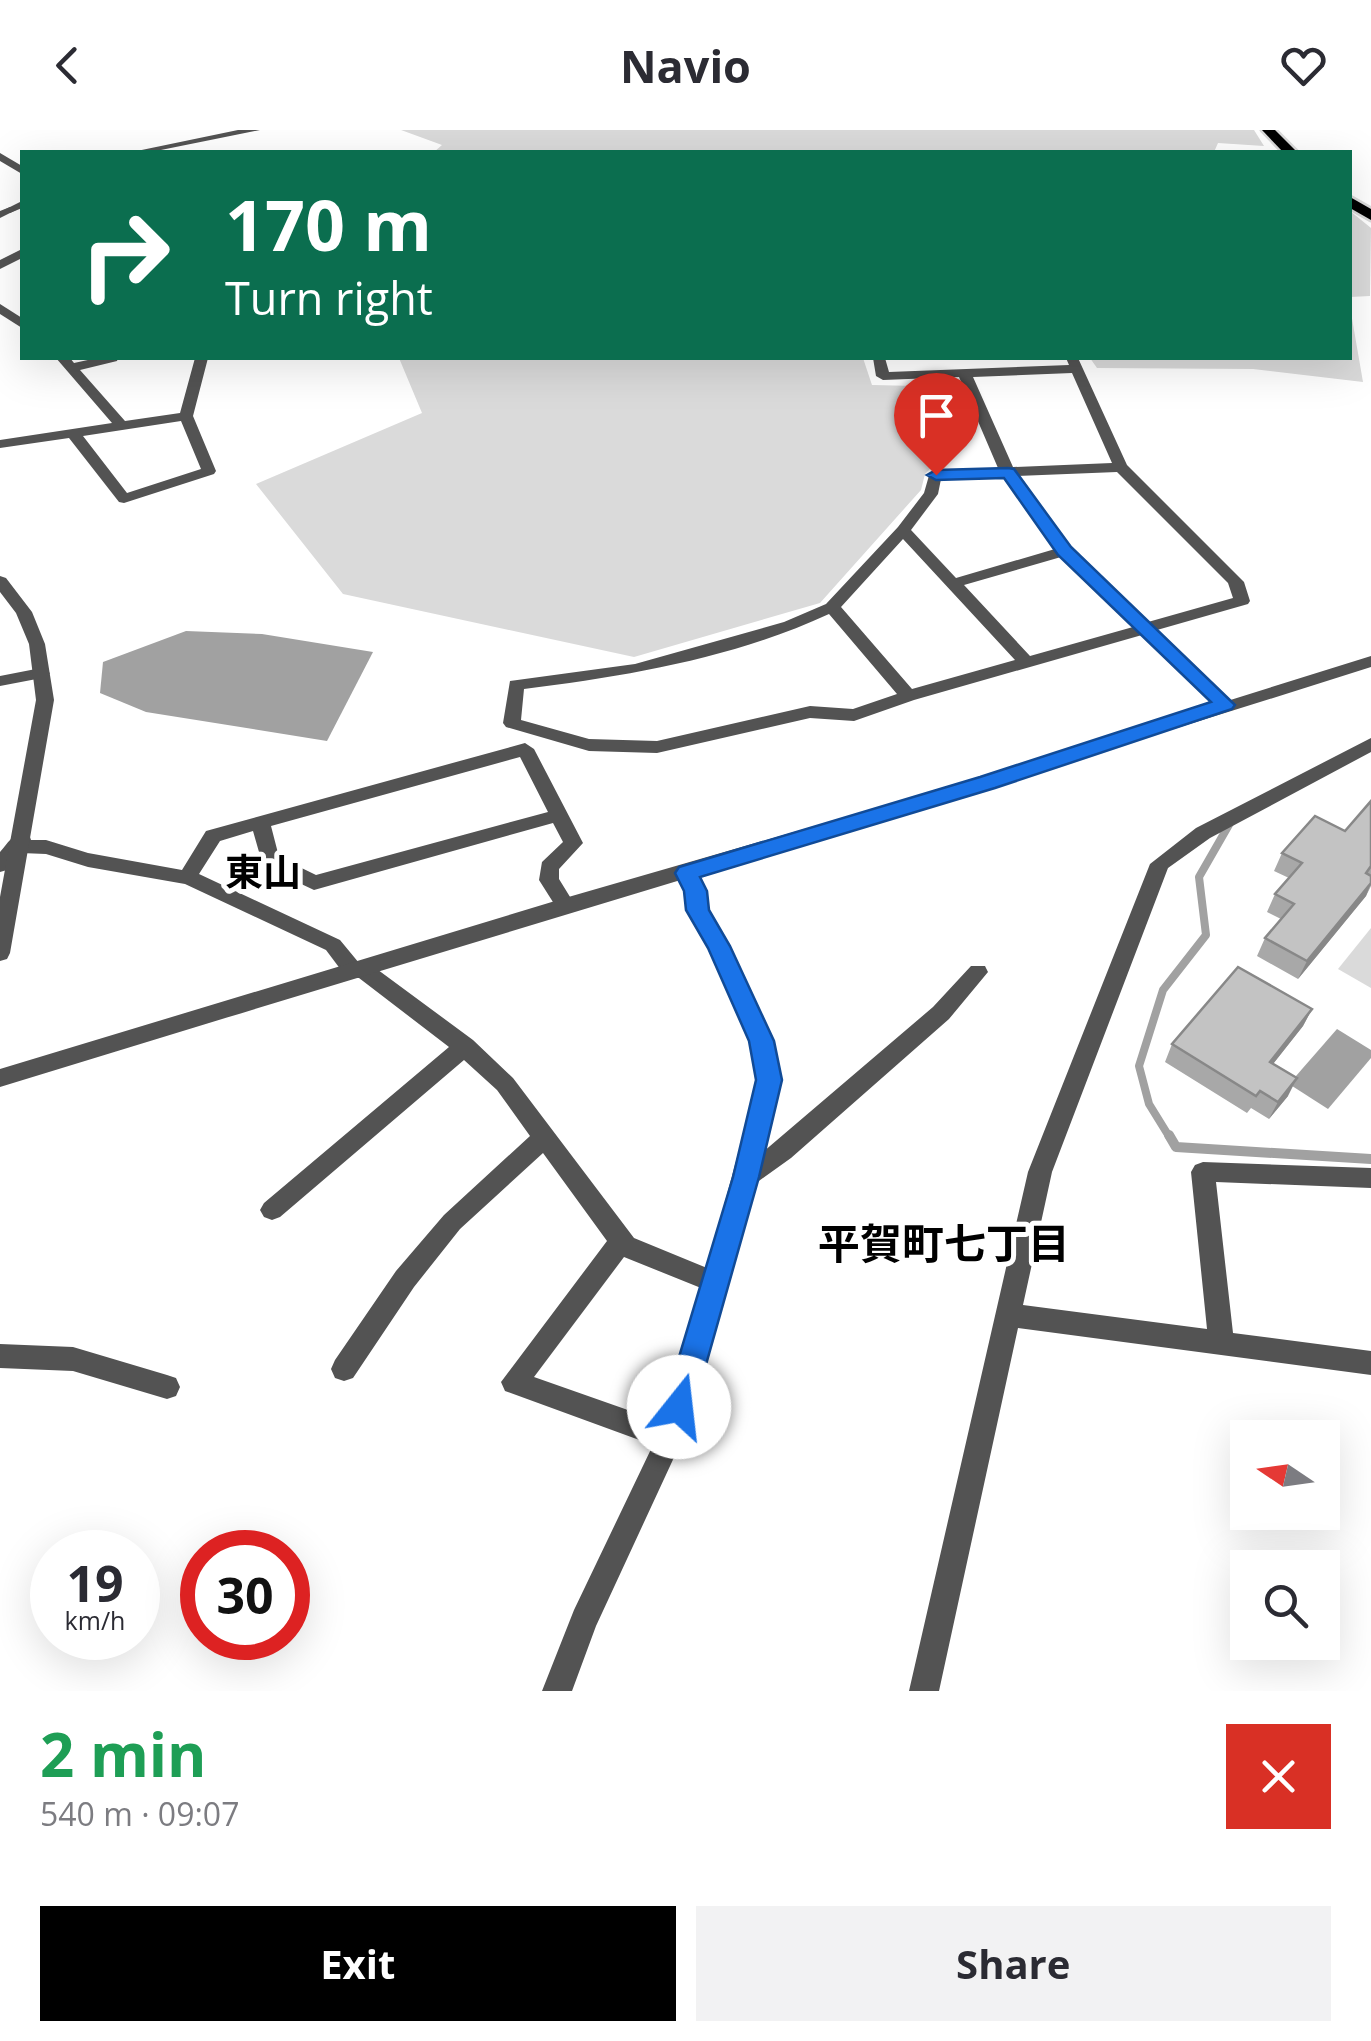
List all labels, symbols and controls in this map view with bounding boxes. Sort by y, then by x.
text: Navio [620,35,751,96]
icon: back [40,38,95,93]
icon: heart [1276,38,1331,93]
text: 170 m [225,176,432,272]
icon: right [60,190,190,320]
text: Turn right [225,267,433,328]
pin [894,373,979,476]
icon: arrive [909,388,964,443]
district label: 東山 [225,845,301,897]
district label: 平賀町七丁目 [818,1214,1070,1271]
position arrow [627,1355,731,1459]
north arrow [1230,1420,1340,1530]
map controls [1230,1420,1340,1660]
speed limit sign: 30 [180,1530,310,1660]
text: 19 [66,1549,124,1617]
button: search [1230,1550,1340,1660]
text: km/h [65,1603,125,1637]
text: 2 min [40,1713,207,1795]
button: close [1226,1724,1331,1829]
text: 540 m · 09:07 [40,1792,239,1835]
button: Exit [40,1906,676,2021]
button: Share [696,1906,1331,2021]

